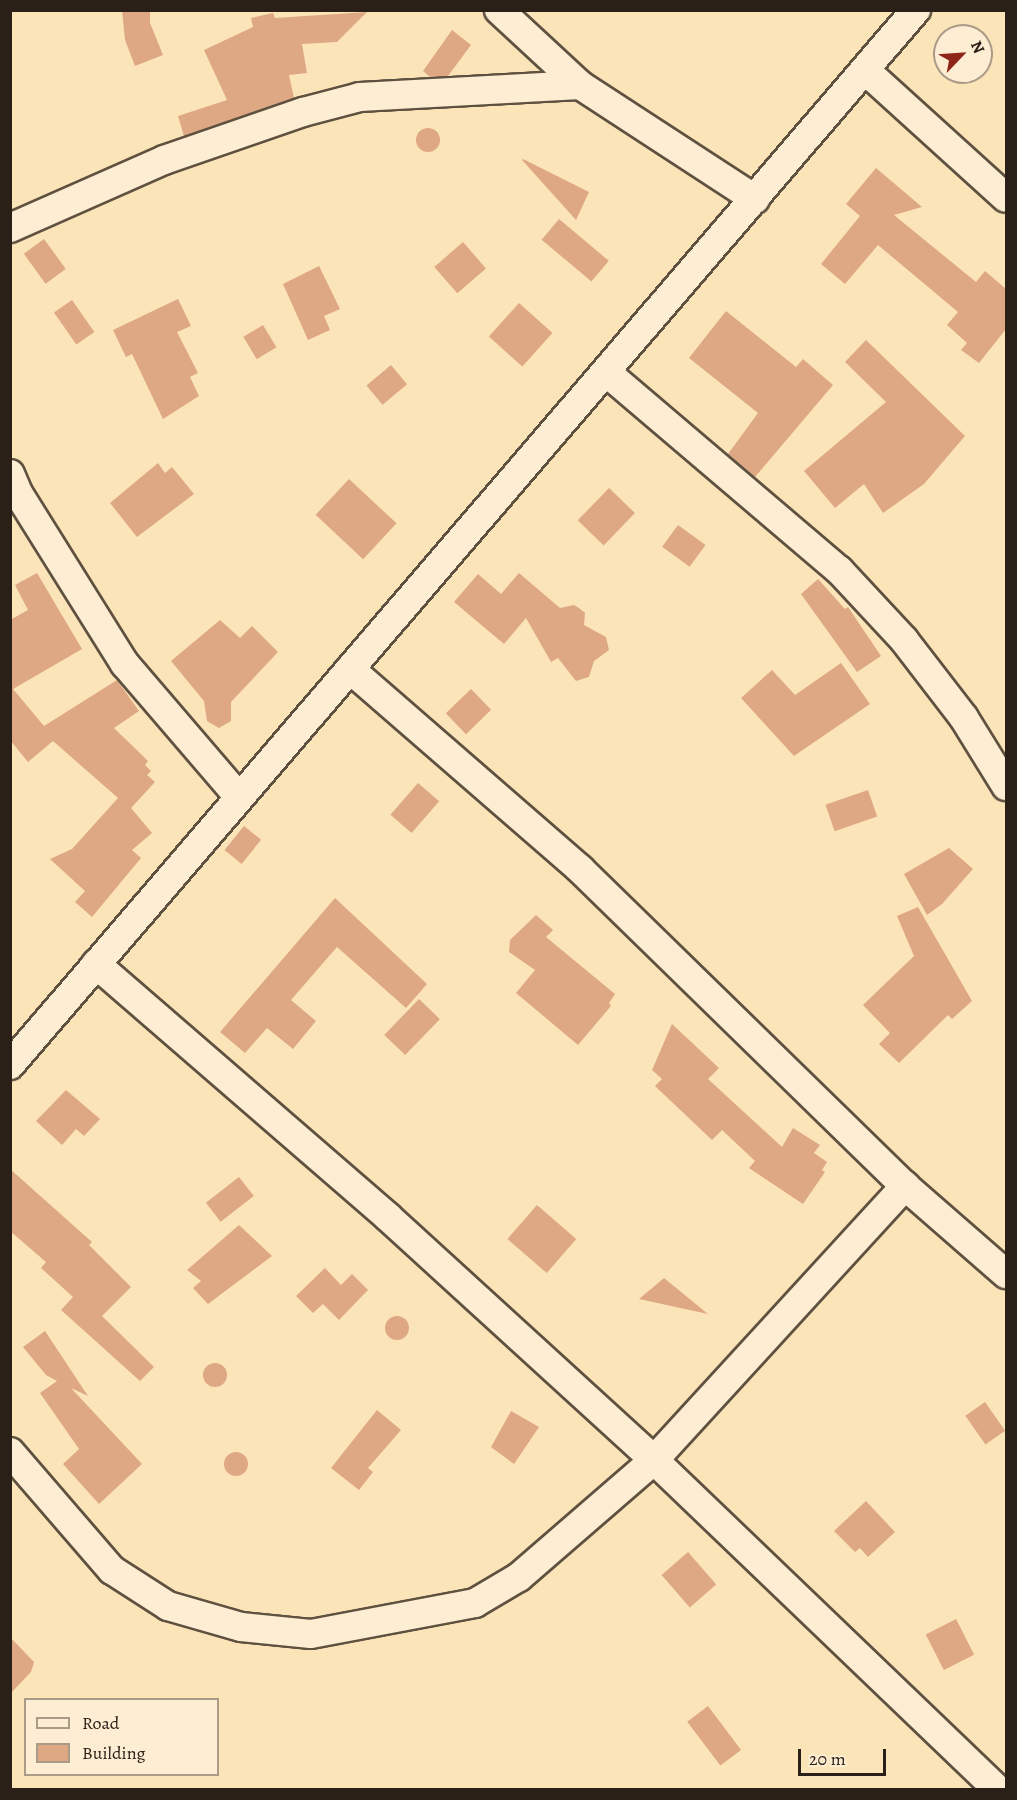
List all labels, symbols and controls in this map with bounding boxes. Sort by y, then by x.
north arrow [933,24,993,84]
text: N [965,37,990,57]
legend [24,1698,219,1776]
text: Road [82,1711,119,1735]
scale bar [801,1737,890,1775]
text: Building [82,1741,146,1765]
text: 20 m [809,1747,846,1771]

